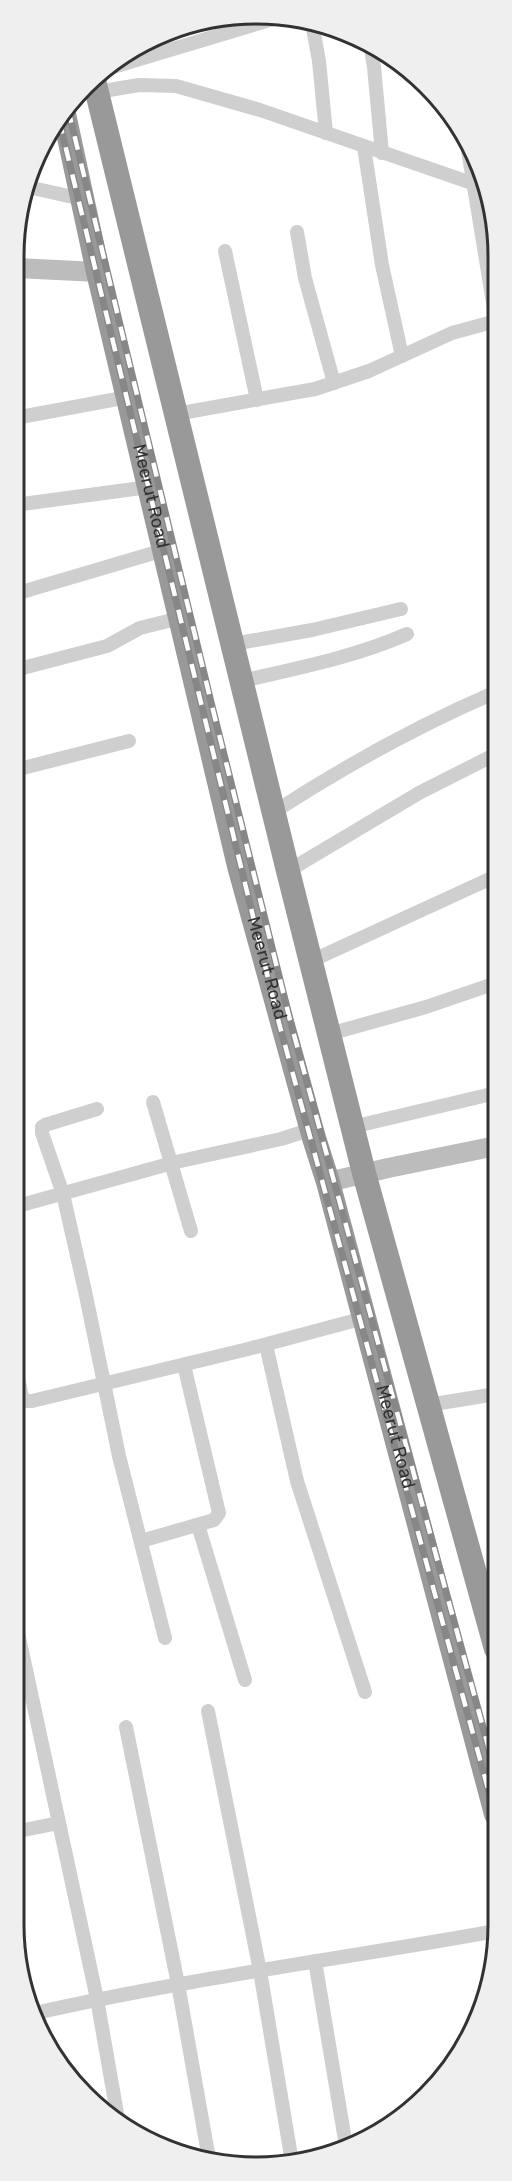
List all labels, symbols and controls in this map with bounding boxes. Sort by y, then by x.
street label: Meerut Road [128,442,174,550]
street label: Meerut Road [242,914,292,1022]
street label: Meerut Road [371,1383,420,1491]

